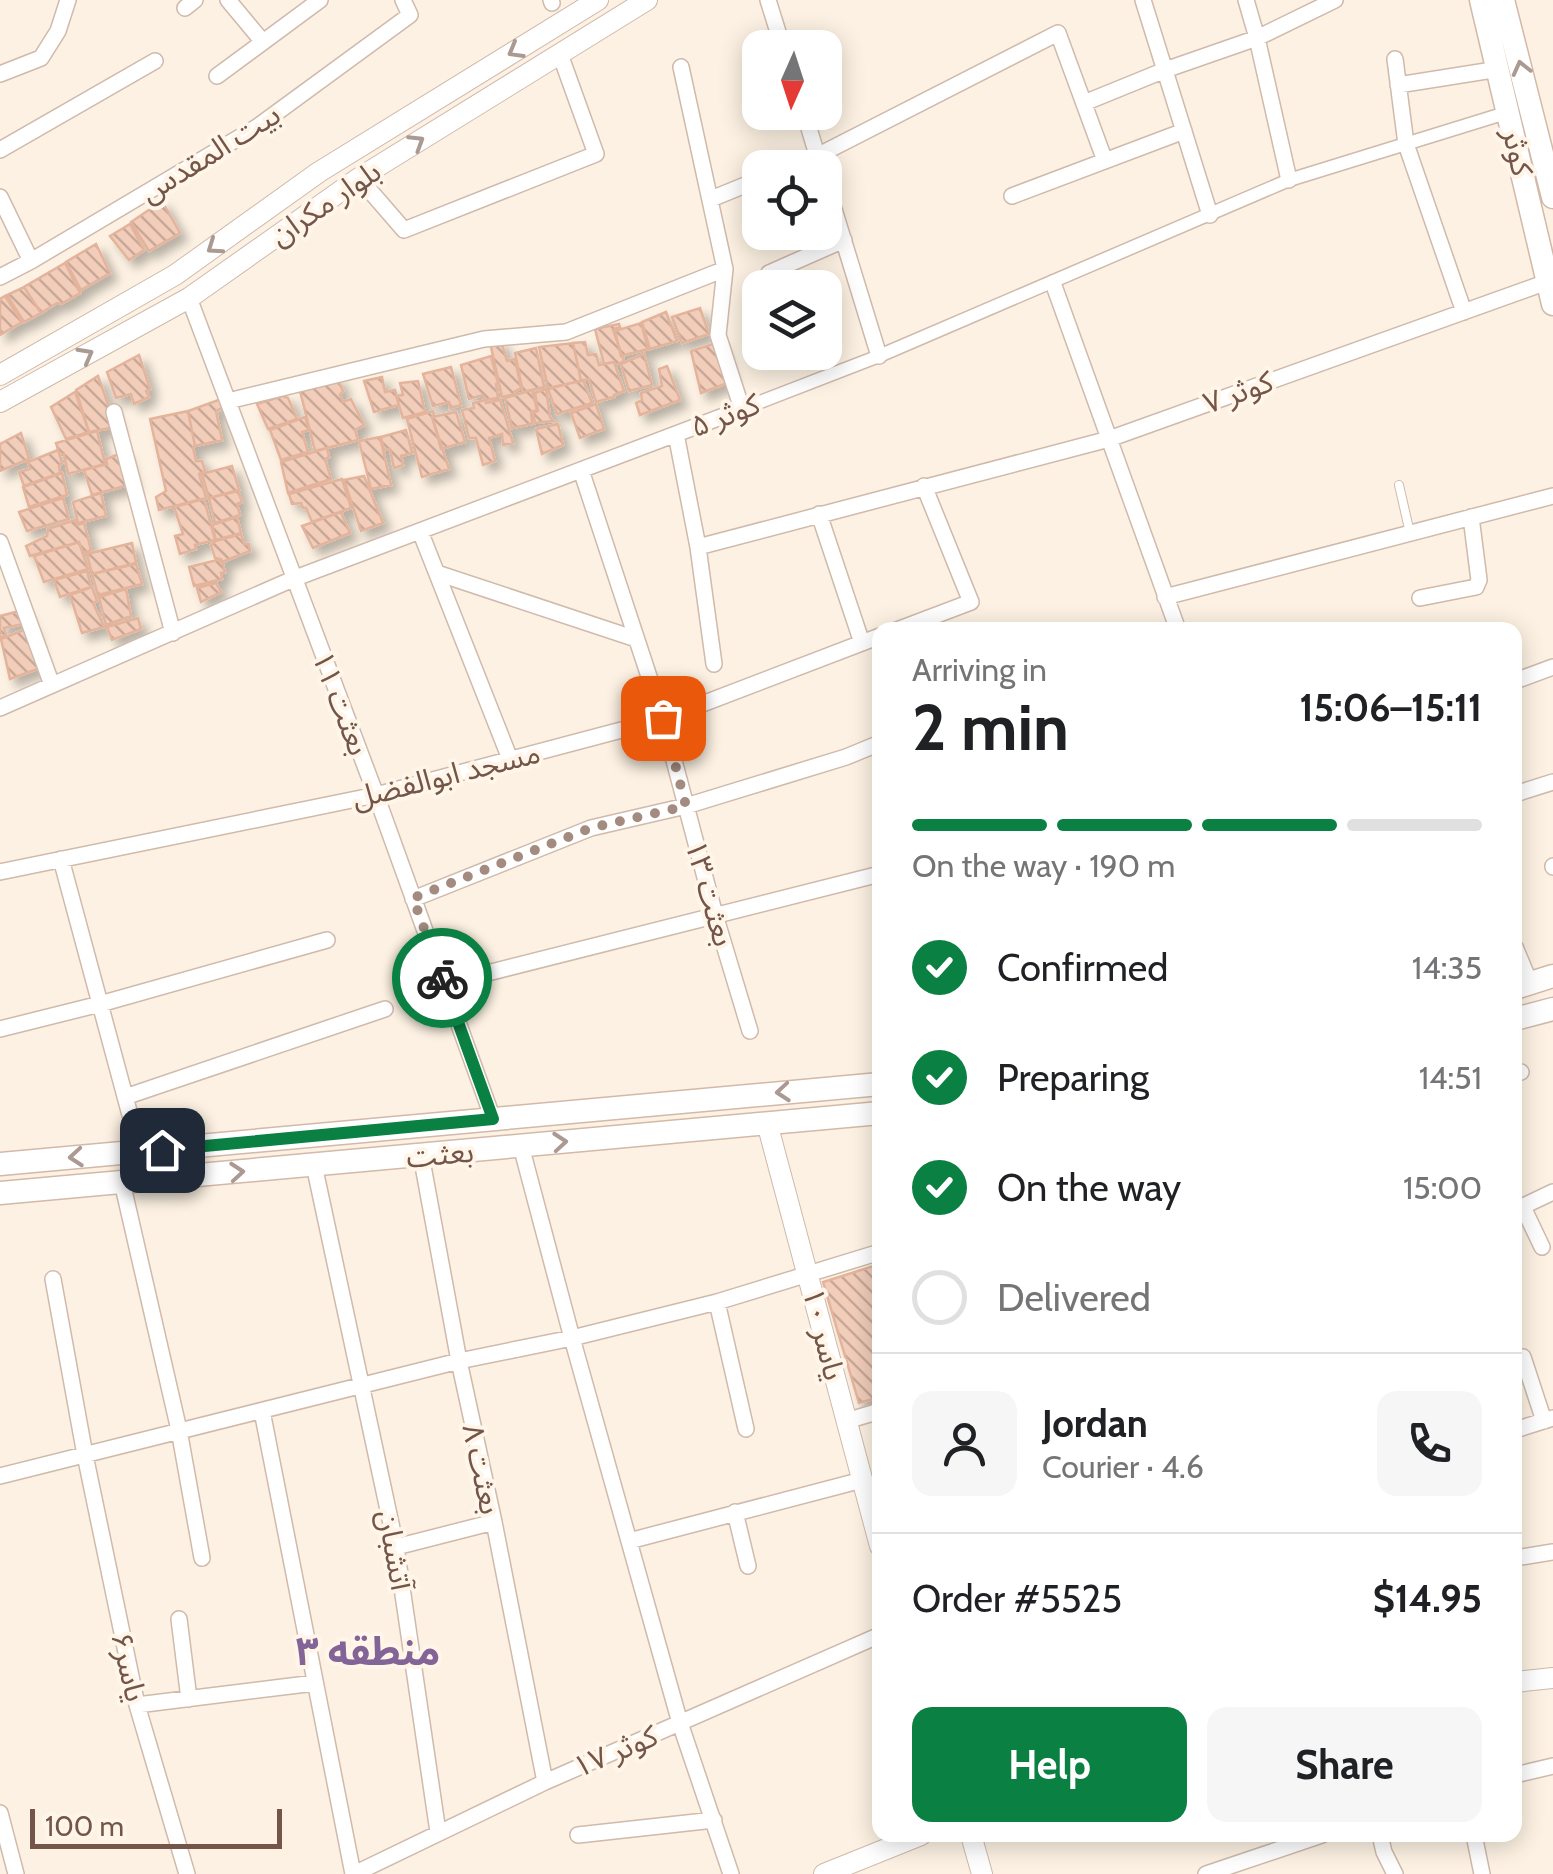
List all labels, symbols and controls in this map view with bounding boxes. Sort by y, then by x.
north arrow [742,30,842,130]
map controls [742,30,842,370]
one-way arrow [508,39,526,58]
one-way arrow [1511,60,1532,77]
street label: بیت المقدس [133,95,287,211]
street label: کوثر [1494,124,1541,180]
one-way arrow [407,135,425,154]
button: locate [742,150,842,250]
street label: بلوار مکران [262,152,388,254]
one-way arrow [206,235,225,253]
button: layers [742,270,842,370]
one-way arrow [75,348,93,368]
street label: کوثر ۷ [1198,362,1278,422]
street label: کوثر ۵ [685,385,766,445]
street label: بعثت ۱۱ [304,646,378,760]
text: Arriving in [912,650,1047,689]
pin [621,676,706,761]
text: 15:06–15:11 [1300,684,1482,731]
text: 2 min [912,687,1069,766]
icon: bag [636,691,691,746]
street label: مسجد ابوالفضل [348,734,544,816]
street label: بعثت ۱۳ [677,836,743,950]
text: On the way · 190 m [912,846,1175,885]
courier [392,928,492,1028]
icon: check [912,940,967,995]
text: Confirmed [997,944,1168,991]
text: 14:35 [1412,948,1482,987]
icon: bike [415,951,470,1006]
icon: check [912,1050,967,1105]
text: Preparing [997,1054,1149,1101]
text: 14:51 [1419,1058,1482,1097]
one-way arrow [774,1081,790,1103]
pin [120,1108,205,1193]
icon: home [135,1123,190,1178]
one-way arrow [553,1131,569,1153]
street label: بعثت [405,1133,475,1175]
one-way arrow [67,1146,83,1168]
icon: check [912,1160,967,1215]
one-way arrow [229,1162,245,1184]
text: On the way [997,1164,1181,1211]
text: 15:00 [1403,1168,1482,1207]
text: Delivered [997,1274,1151,1321]
street label: یاسر ۱۰ [795,1284,853,1384]
button: person [912,1391,1017,1496]
button: phone [1377,1391,1482,1496]
text: Jordan [1042,1400,1148,1447]
street label: بعثت ۸ [454,1420,510,1518]
text: Courier · 4.6 [1042,1447,1204,1486]
street label: آتشبان [370,1507,420,1594]
text: Order #5525 [912,1575,1122,1622]
text: $14.95 [1373,1575,1482,1622]
district label: منطقه ۳ [296,1626,440,1675]
street label: یاسر۶ [103,1629,155,1705]
button: Help [912,1707,1187,1822]
button: Share [1207,1707,1482,1822]
street label: کوثر ۱۷ [567,1716,664,1785]
scale bar [30,1804,282,1848]
text: 100 m [45,1809,124,1843]

